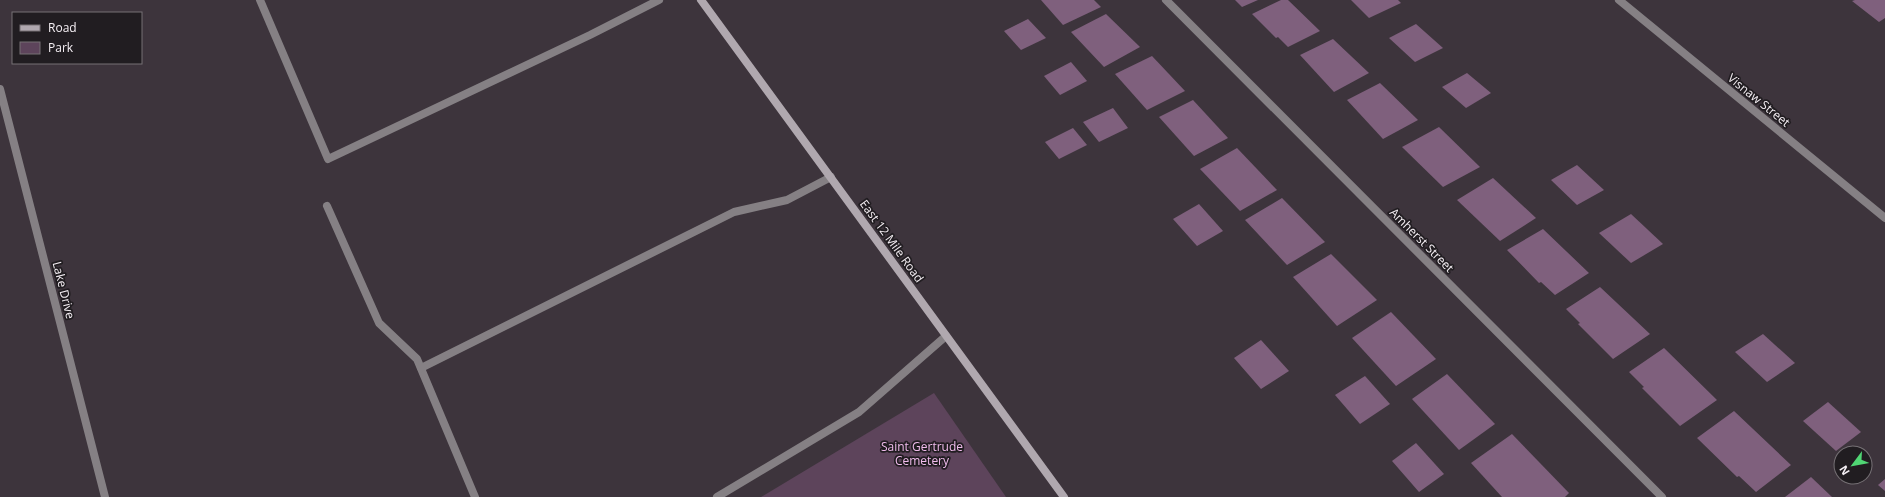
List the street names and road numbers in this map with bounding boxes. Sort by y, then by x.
street label: Visnaw Street [1724,70,1794,130]
street label: East 12 Mile Road [856,196,928,286]
street label: Amherst Street [1386,204,1458,276]
street label: Lake Drive [49,260,79,321]

